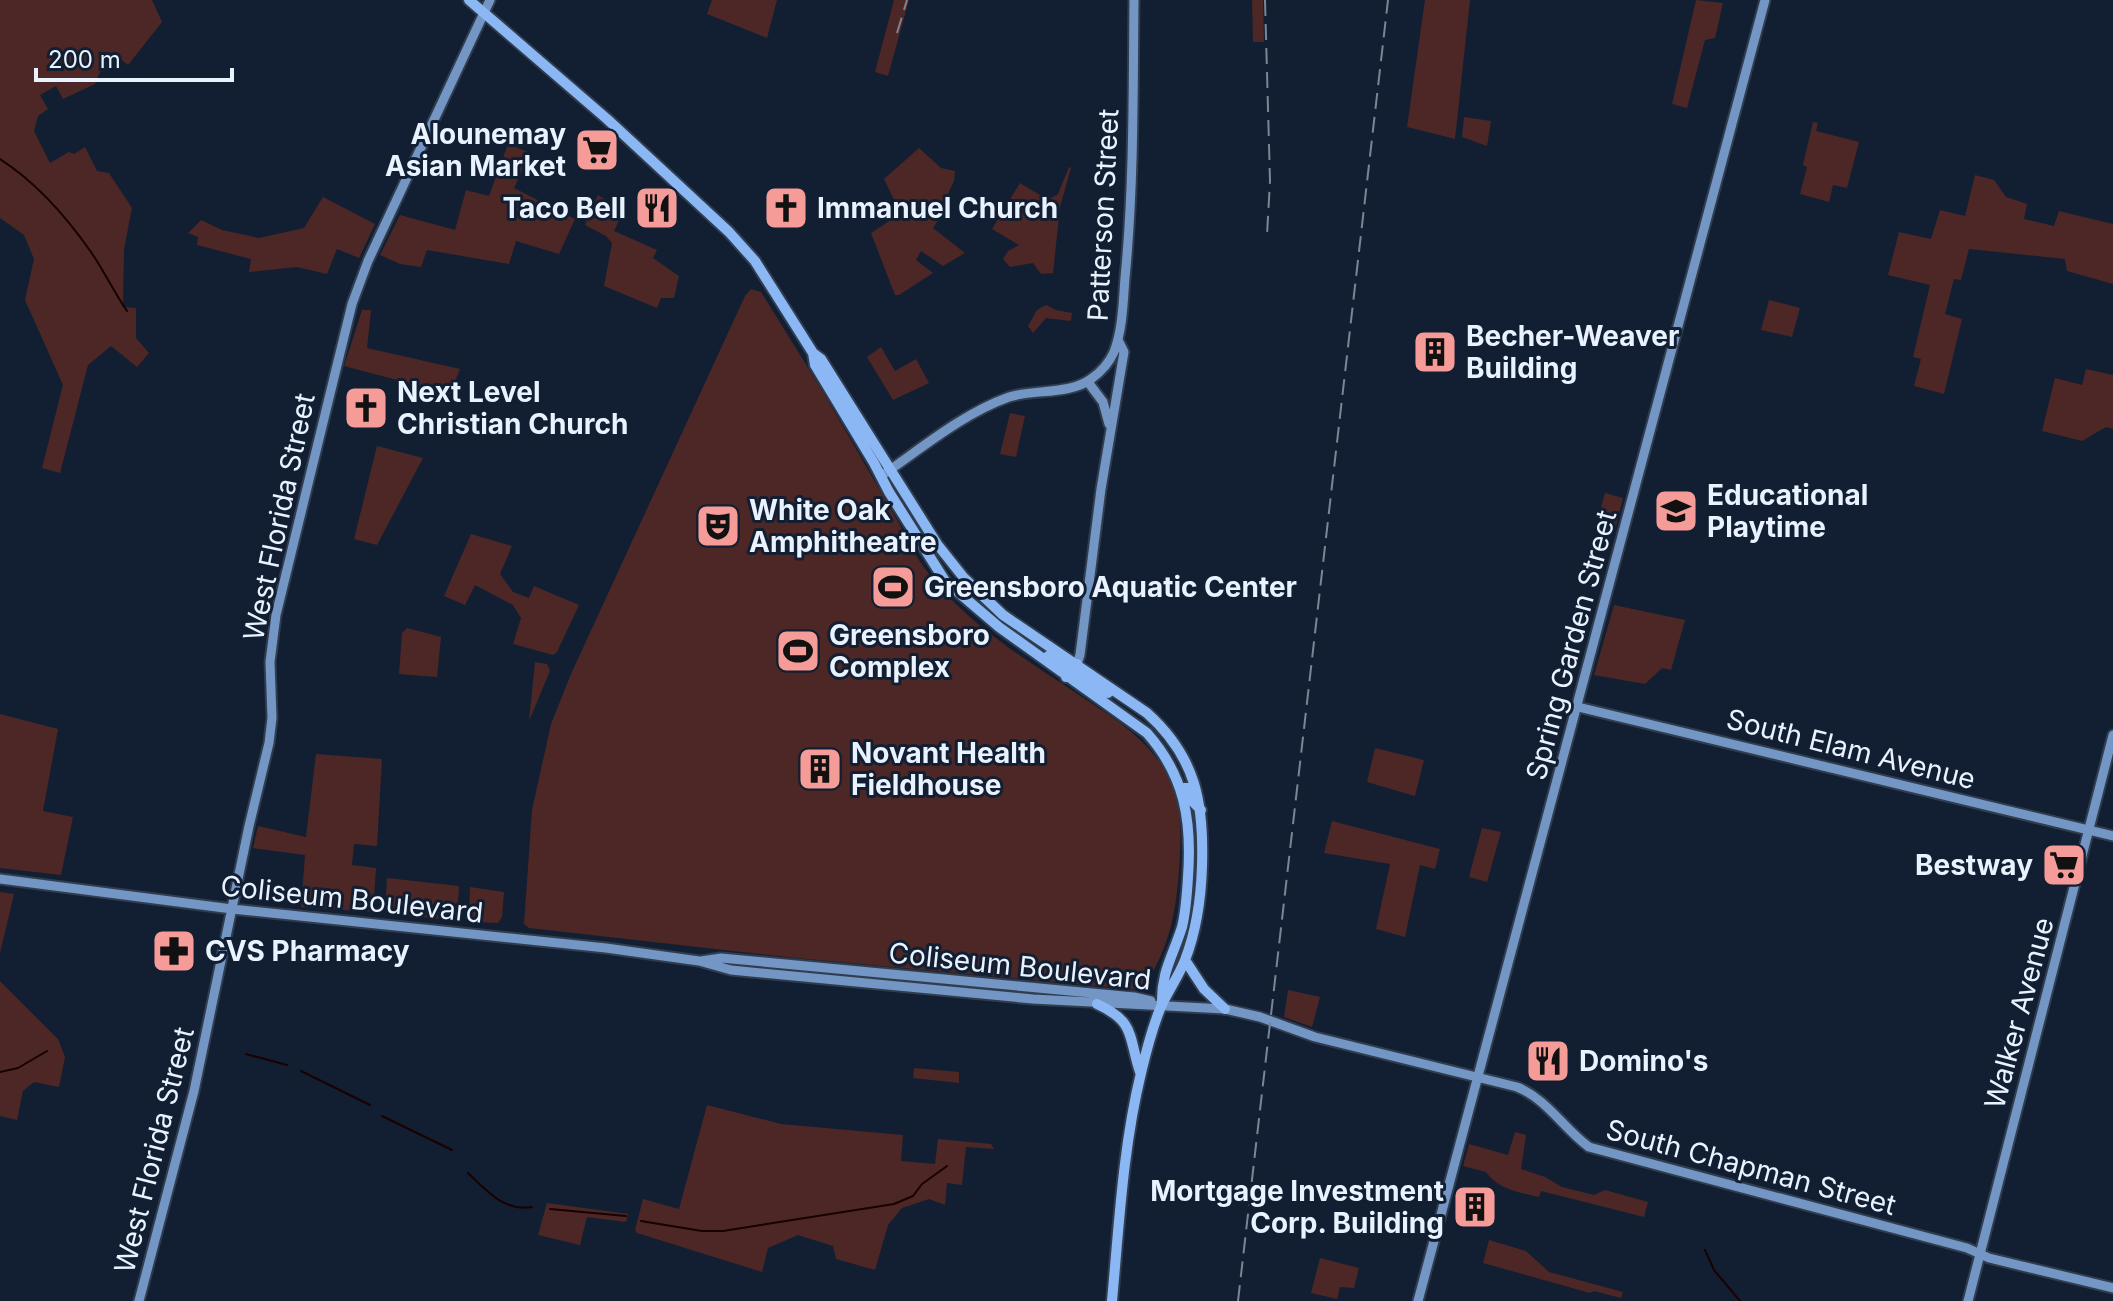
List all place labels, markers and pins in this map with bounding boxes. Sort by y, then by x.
place label: Alounemay Asian Market [385,117,566,183]
supermarket icon: Alounemay Asian Market [573,126,621,174]
restaurant icon: Taco Bell [633,184,681,232]
church icon: Immanuel Church [762,184,810,232]
place label: Taco Bell [502,191,626,225]
place label: Immanuel Church [817,191,1058,225]
place label: Becher-Weaver Building [1466,319,1679,385]
building icon: Becher-Weaver Building [1411,328,1459,376]
place label: Next Level Christian Church [397,375,628,441]
church icon: Next Level Christian Church [342,384,390,432]
place label: Educational Playtime [1707,478,1868,544]
school or university icon: Educational Playtime [1652,487,1700,535]
place label: White Oak Amphitheatre [749,493,937,559]
theatre icon: White Oak Amphitheatre [694,502,742,550]
sports icon: Greensboro Aquatic Center [869,563,917,611]
place label: Greensboro Aquatic Center [924,570,1297,604]
place label: Greensboro Complex [829,618,990,684]
sports icon: Greensboro Complex [774,627,822,675]
place label: Novant Health Fieldhouse [851,736,1046,802]
building icon: Novant Health Fieldhouse [796,745,844,793]
supermarket icon: Bestway [2040,841,2088,889]
place label: Bestway [1915,848,2033,882]
pharmacy icon: CVS Pharmacy [150,927,198,975]
place label: CVS Pharmacy [205,934,410,968]
restaurant icon: Domino's [1524,1037,1572,1085]
place label: Domino's [1579,1044,1709,1078]
place label: Mortgage Investment Corp. Building [1150,1174,1444,1240]
building icon: Mortgage Investment Corp. Building [1451,1183,1499,1231]

